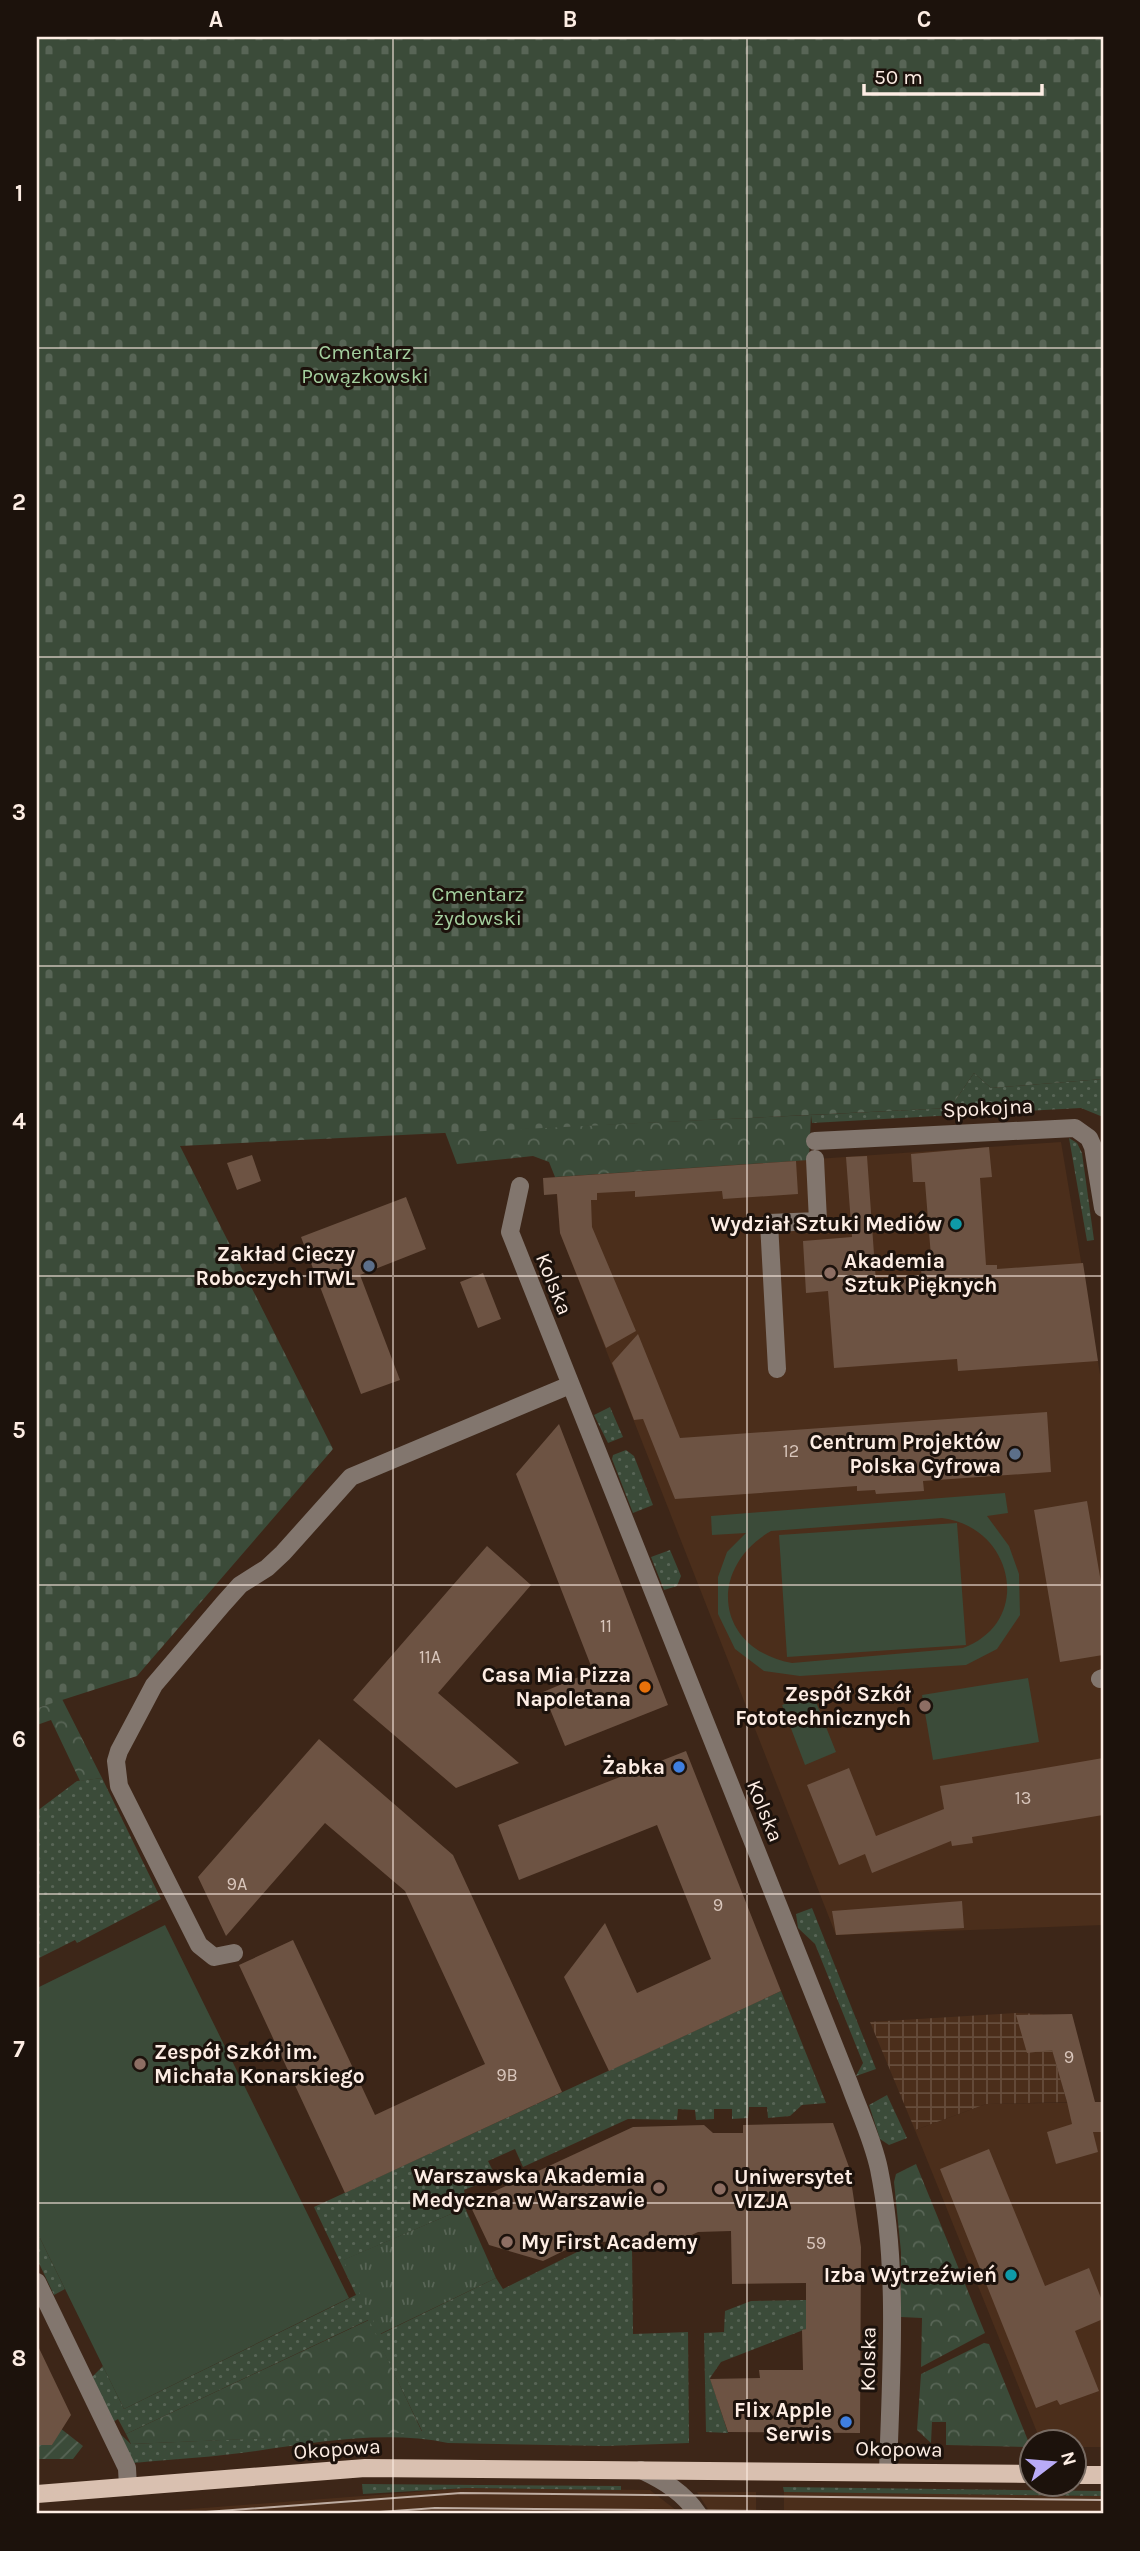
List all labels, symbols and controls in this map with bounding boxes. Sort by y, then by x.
text: A [209,6,223,33]
text: B [563,6,577,33]
text: C [917,6,931,33]
scale bar [864,52,1042,96]
text: 50 m [874,65,923,89]
text: 1 [15,180,23,207]
park label: Cmentarz Powązkowski [301,340,429,388]
text: 2 [12,489,26,516]
text: 3 [12,799,26,826]
park label: Cmentarz żydowski [432,882,525,930]
street label: Spokojna [942,1094,1034,1122]
text: 4 [12,1108,26,1135]
place label: Wydział Sztuki Mediów [710,1212,942,1236]
marker: Wydział Sztuki Mediów [948,1216,964,1232]
place label: Zakład Cieczy Roboczych ITWL [195,1242,356,1290]
place label: Akademia Sztuk Pięknych [844,1249,997,1297]
street label: Kolska [531,1250,577,1318]
marker: Zakład Cieczy Roboczych ITWL [361,1258,377,1274]
marker: Akademia Sztuk Pięknych [822,1265,838,1281]
text: 5 [12,1417,26,1444]
place label: Centrum Projektów Polska Cyfrowa [810,1430,1001,1478]
house number: 12 [783,1440,799,1462]
marker: Centrum Projektów Polska Cyfrowa [1007,1446,1023,1462]
house number: 11 [600,1615,612,1637]
house number: 11A [419,1646,441,1668]
place label: Casa Mia Pizza Napoletana [482,1663,631,1711]
marker: Casa Mia Pizza Napoletana [637,1679,653,1695]
place label: Zespół Szkół Fototechnicznych [735,1682,912,1730]
marker: Zespół Szkół Fototechnicznych [917,1698,933,1714]
text: 6 [12,1726,26,1753]
place label: Żabka [602,1754,665,1779]
marker: Żabka [671,1759,687,1775]
street label: Kolska [742,1777,788,1845]
house number: 13 [1015,1787,1031,1809]
house number: 9A [227,1873,247,1895]
house number: 9 [713,1894,723,1916]
text: 7 [13,2036,25,2063]
place label: Zespół Szkół im. Michała Konarskiego [154,2040,365,2088]
house number: 9 [1064,2046,1074,2068]
marker: Zespół Szkół im. Michała Konarskiego [132,2056,148,2072]
house number: 9B [496,2064,518,2086]
place label: Warszawska Akademia Medyczna w Warszawie [411,2164,645,2212]
place label: Uniwersytet VIZJA [734,2165,853,2213]
marker: Warszawska Akademia Medyczna w Warszawie [651,2180,667,2196]
marker: Uniwersytet VIZJA [712,2181,728,2197]
place label: My First Academy [521,2230,698,2254]
house number: 59 [806,2232,826,2254]
marker: My First Academy [499,2234,515,2250]
place label: Izba Wytrzeźwień [824,2263,997,2287]
marker: Izba Wytrzeźwień [1003,2267,1019,2283]
street label: Kolska [855,2327,881,2391]
text: 8 [12,2345,26,2372]
place label: Flix Apple Serwis [734,2398,832,2446]
marker: Flix Apple Serwis [838,2414,854,2430]
north arrow [1018,2428,1088,2498]
street label: Okopowa [293,2434,381,2464]
street label: Okopowa [855,2436,943,2462]
text: N [1056,2449,1081,2468]

